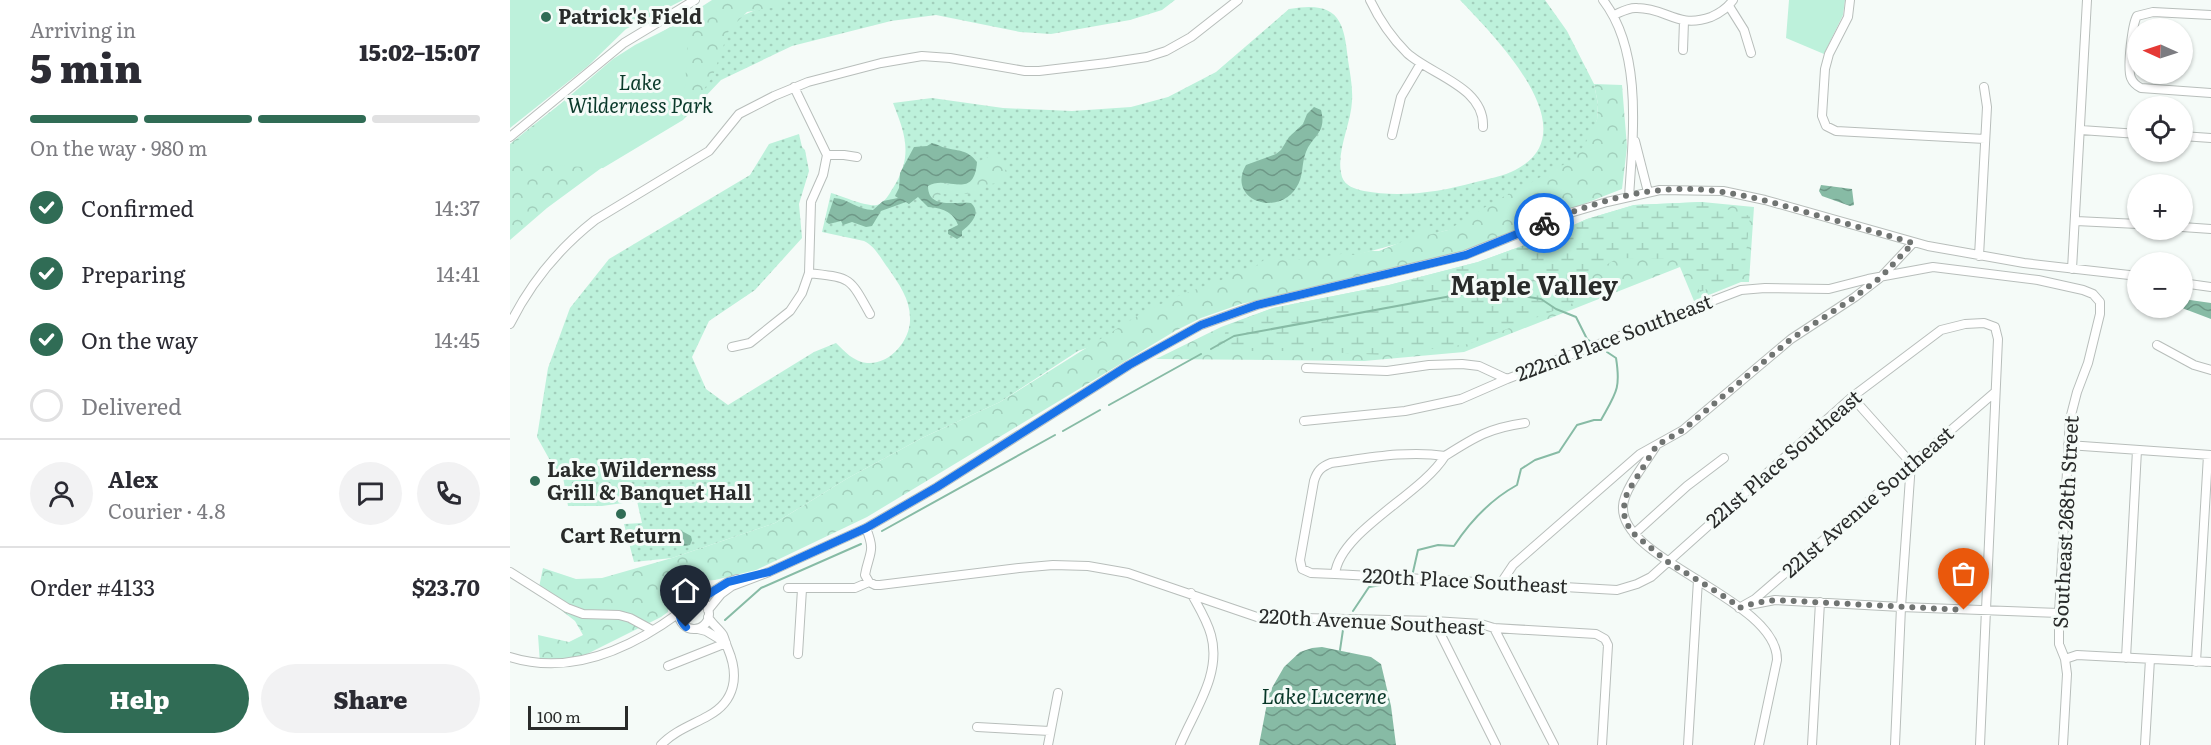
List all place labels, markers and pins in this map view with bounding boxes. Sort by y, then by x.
place label: Patrick's Field [558,0,702,30]
marker: Patrick's Field [539,10,553,24]
place label: Lake Wilderness Grill & Banquet Hall [547,453,752,506]
marker: Lake Wilderness Grill & Banquet Hall [528,474,542,488]
marker: Cart Return [614,507,628,521]
place label: Cart Return [560,519,682,549]
pin [1938,548,1989,610]
pin [660,565,711,627]

